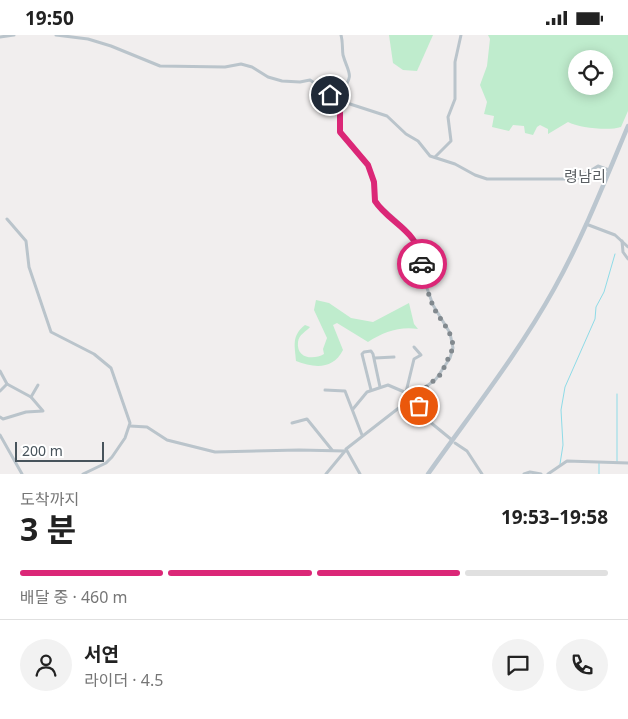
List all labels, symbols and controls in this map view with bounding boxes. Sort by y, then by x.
text: 19:50 [25,5,74,31]
map controls [568,50,613,95]
button: locate [568,50,613,95]
pin [309,74,351,116]
icon: home [316,81,344,109]
district label: 령남리 [564,166,606,186]
courier [397,239,447,289]
icon: car [408,250,436,278]
pin [398,385,440,427]
icon: bag [405,392,433,420]
scale bar [15,439,104,462]
text: 200 m [22,441,63,460]
text: 도착까지 [20,488,79,510]
text: 19:53–19:58 [501,504,608,530]
text: 3 분 [20,507,76,550]
text: 배달 중 · 460 m [20,586,128,608]
button: person [20,639,72,691]
button: chat [492,639,544,691]
button: phone [556,639,608,691]
text: 서연 [84,641,119,667]
text: 라이더 · 4.5 [84,669,163,691]

